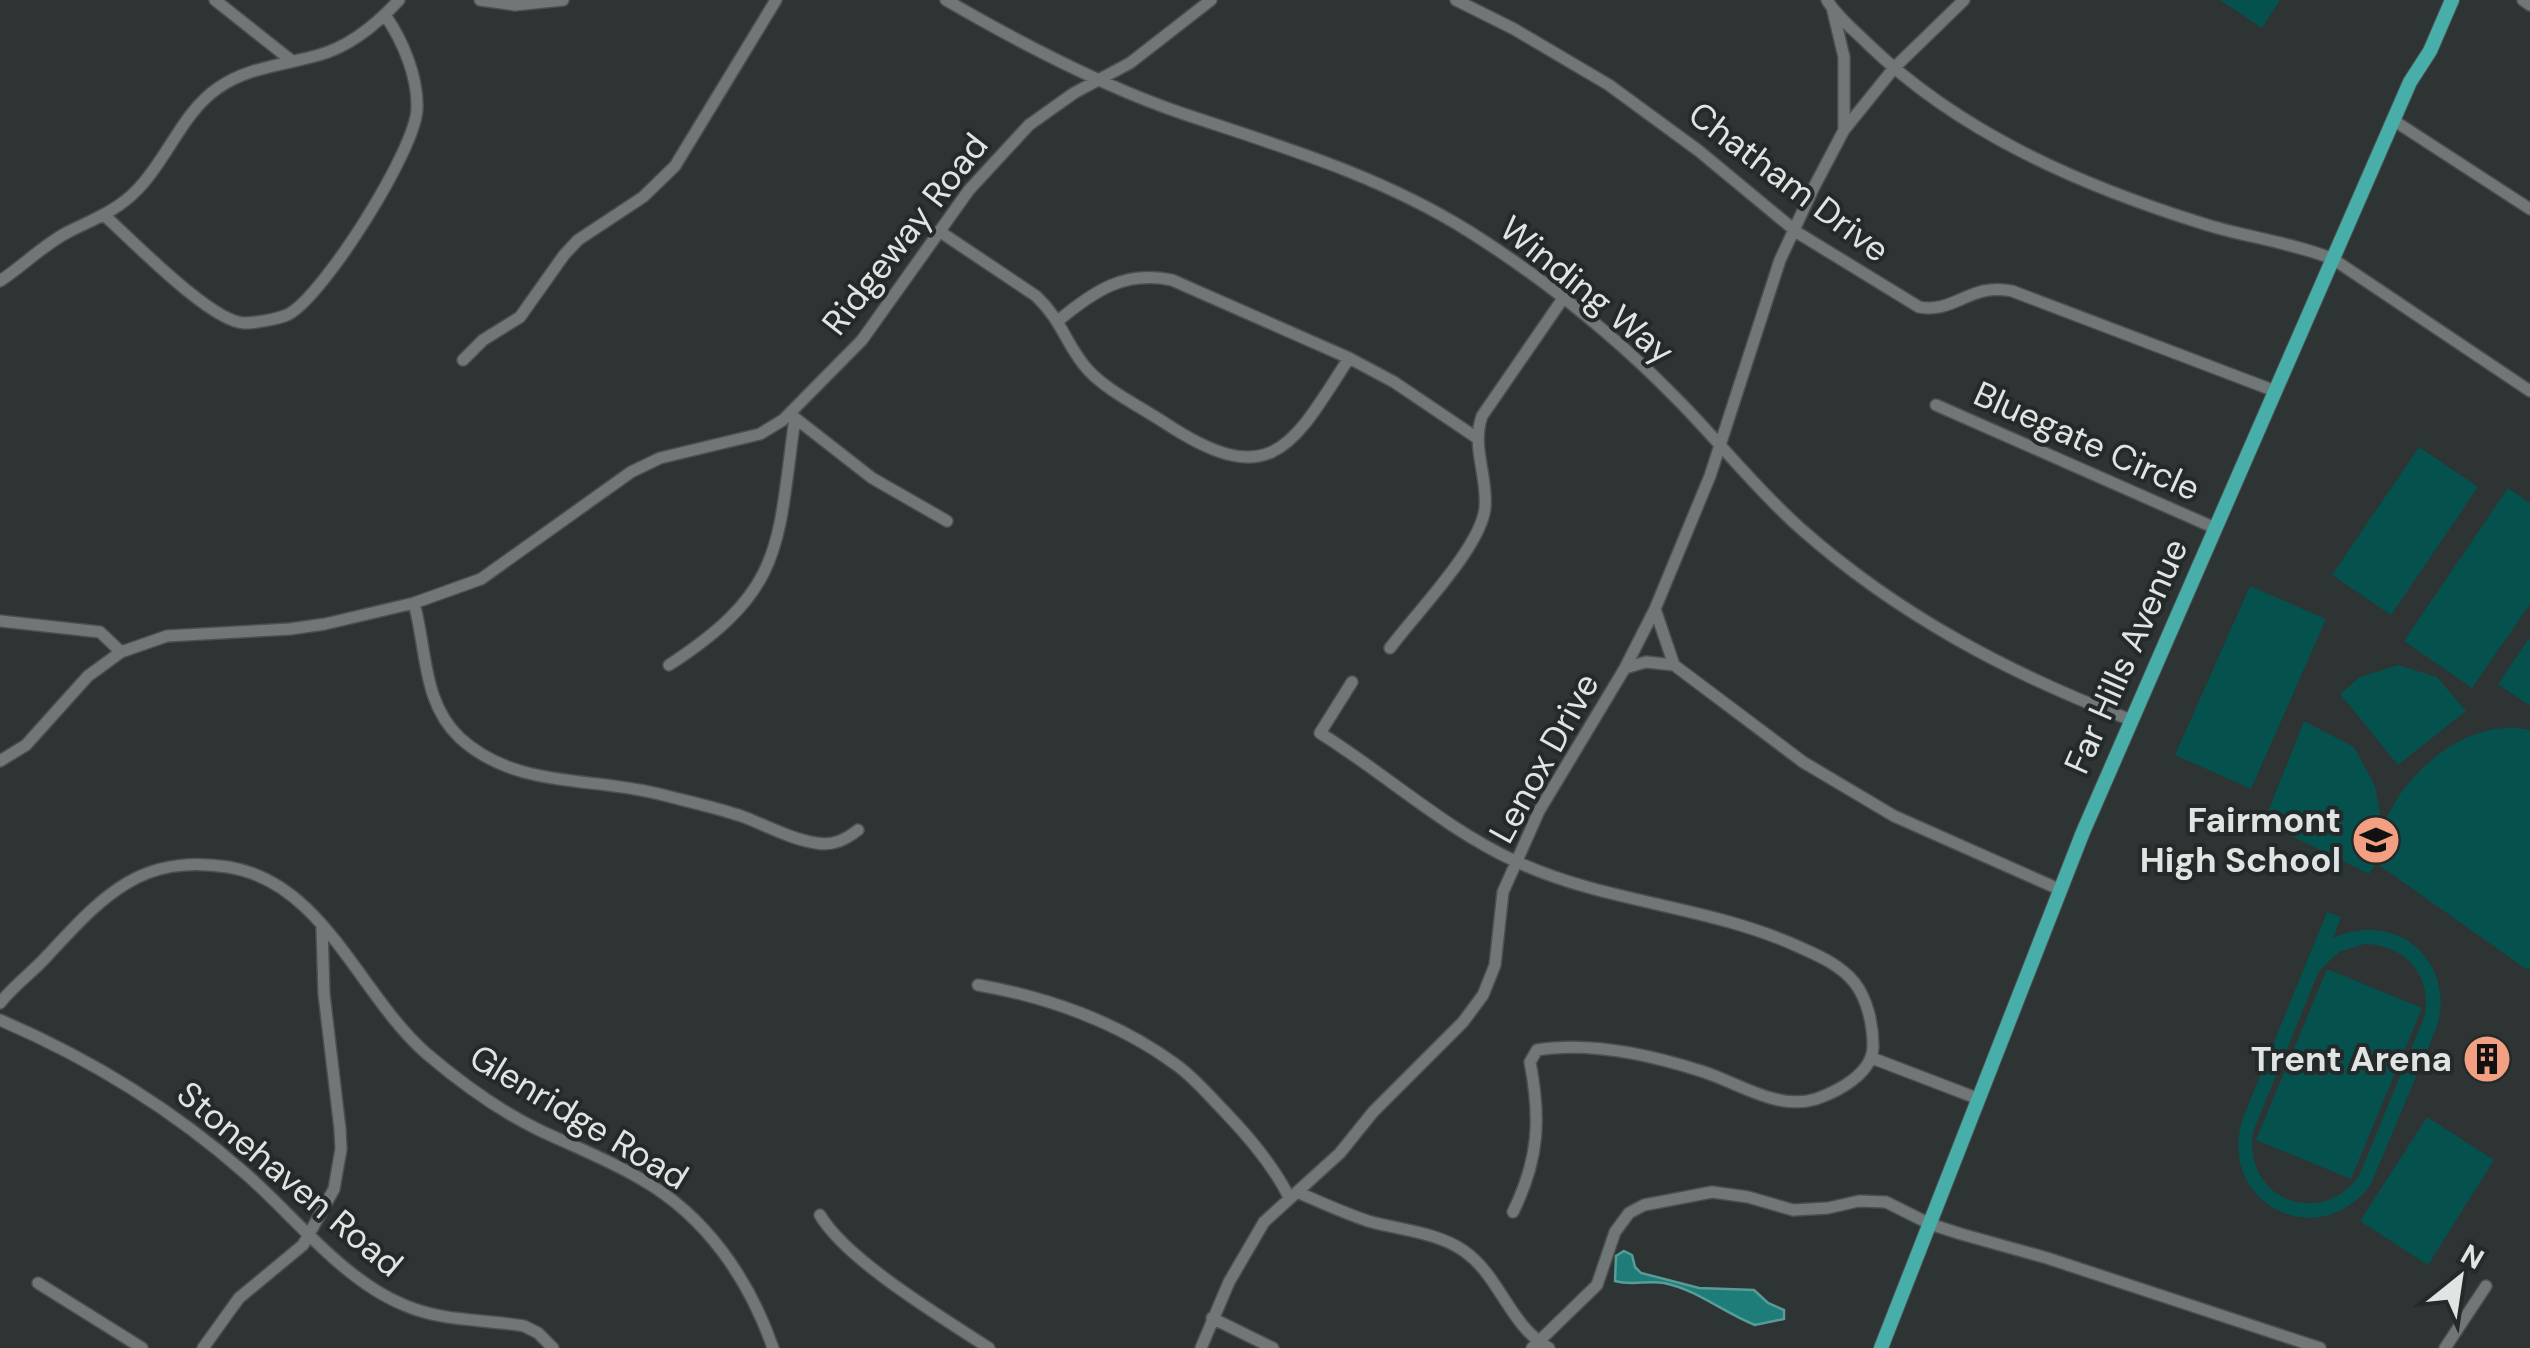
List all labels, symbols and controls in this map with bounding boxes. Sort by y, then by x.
street label: Chatham Drive [1679,91,1899,273]
street label: Ridgeway Road [812,124,998,344]
street label: Winding Way [1490,205,1684,375]
street label: Bluegate Circle [1967,371,2207,511]
street label: Far Hills Avenue [2054,531,2198,781]
street label: Lenox Drive [1478,665,1610,851]
place label: Fairmont High School [2140,797,2341,883]
school or university icon: Fairmont High School [2350,814,2402,866]
building icon: Trent Arena [2461,1033,2513,1085]
street label: Glenridge Road [461,1034,697,1200]
place label: Trent Arena [2251,1036,2452,1082]
street label: Stonehaven Road [168,1071,412,1287]
north arrow [2410,1228,2510,1328]
text: N [2454,1236,2490,1278]

